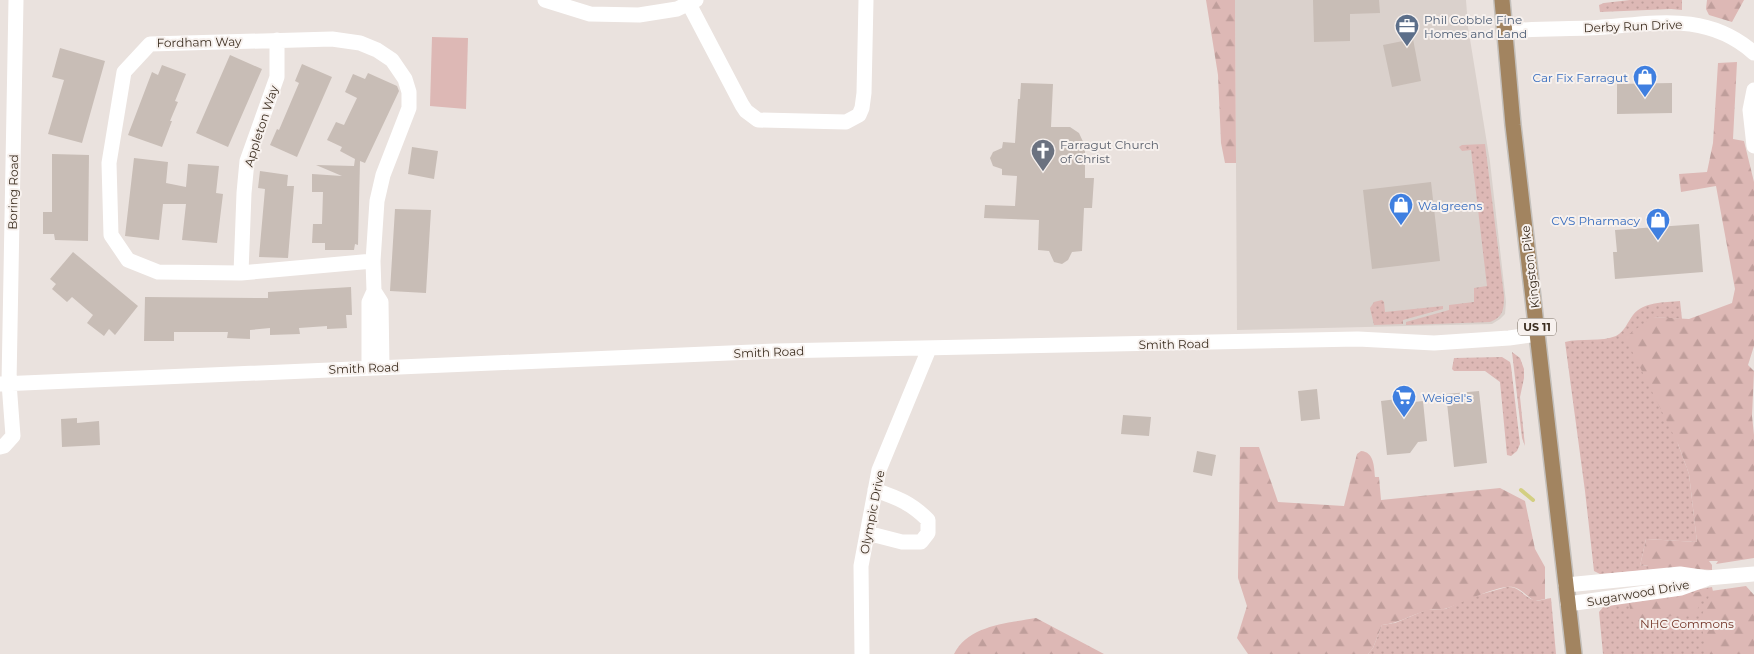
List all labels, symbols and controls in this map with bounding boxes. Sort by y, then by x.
place label: Phil Cobble Fine Homes and Land [1424,12,1527,41]
office icon: Phil Cobble Fine Homes and Land [1394,13,1420,47]
street label: Derby Run Drive [1583,17,1683,35]
street label: Fordham Way [156,34,242,50]
shop icon: Car Fix Farragut [1632,64,1658,98]
place label: Car Fix Farragut [1532,70,1628,85]
street label: Appleton Way [241,83,281,169]
place label: Farragut Church of Christ [1060,137,1159,166]
church icon: Farragut Church of Christ [1030,138,1056,172]
street label: Boring Road [5,154,21,230]
shop icon: Walgreens [1388,192,1414,226]
place label: Walgreens [1418,198,1482,213]
shop icon: CVS Pharmacy [1645,207,1671,241]
place label: CVS Pharmacy [1551,213,1640,228]
street label: Kingston Pike [1517,225,1543,309]
road number: US 11 [1518,318,1556,336]
street label: Smith Road [1138,336,1210,352]
street label: Smith Road [733,343,805,361]
street label: Smith Road [328,359,400,377]
supermarket icon: Weigel's [1391,384,1417,418]
place label: Weigel's [1422,390,1472,405]
street label: Olympic Drive [857,469,887,555]
street label: Sugarwood Drive [1586,577,1690,609]
park label: NHC Commons [1640,616,1734,631]

